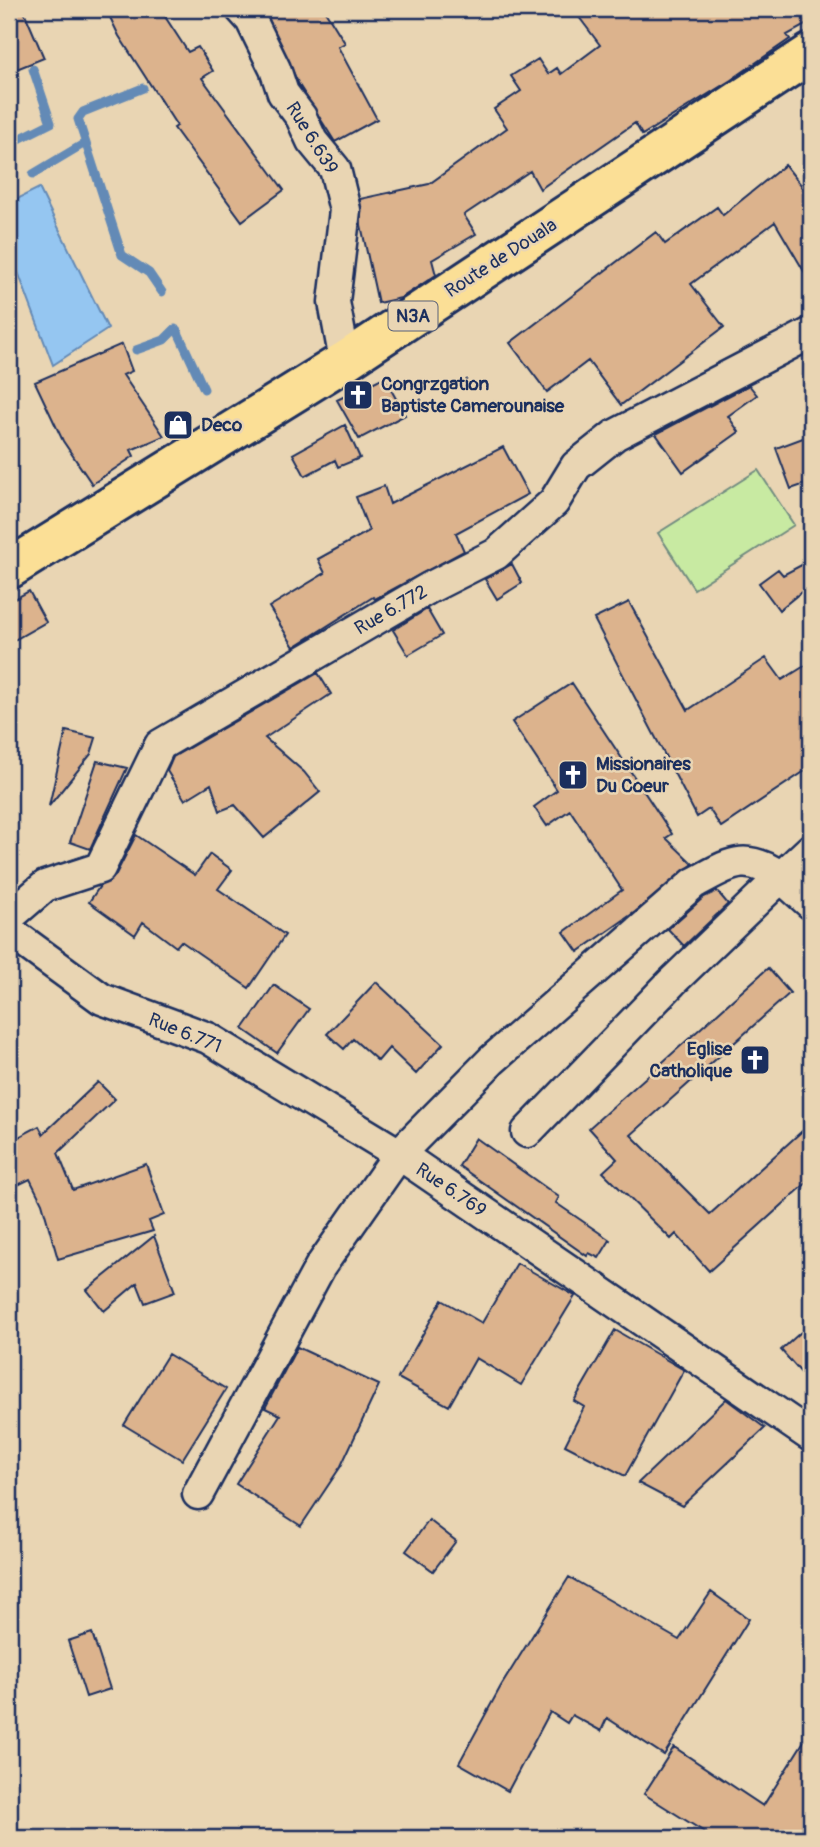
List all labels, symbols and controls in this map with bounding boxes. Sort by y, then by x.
street label: Rue 6.639 [280,97,344,179]
street label: Route de Douala [440,213,562,303]
road number: N3A [388,302,438,330]
place label: Congrzgation Baptiste Camerounaise [381,372,565,418]
church icon: Congrzgation Baptiste Camerounaise [341,378,375,412]
shop icon: Deco [161,408,195,442]
place label: Deco [201,413,243,437]
street label: Rue 6.772 [350,580,432,640]
place label: Missionaires Du Coeur [596,752,691,798]
church icon: Missionaires Du Coeur [556,758,590,792]
street label: Rue 6.771 [145,1007,225,1059]
place label: Eglise Catholique [650,1037,733,1083]
church icon: Eglise Catholique [738,1043,772,1077]
street label: Rue 6.769 [411,1158,491,1222]

